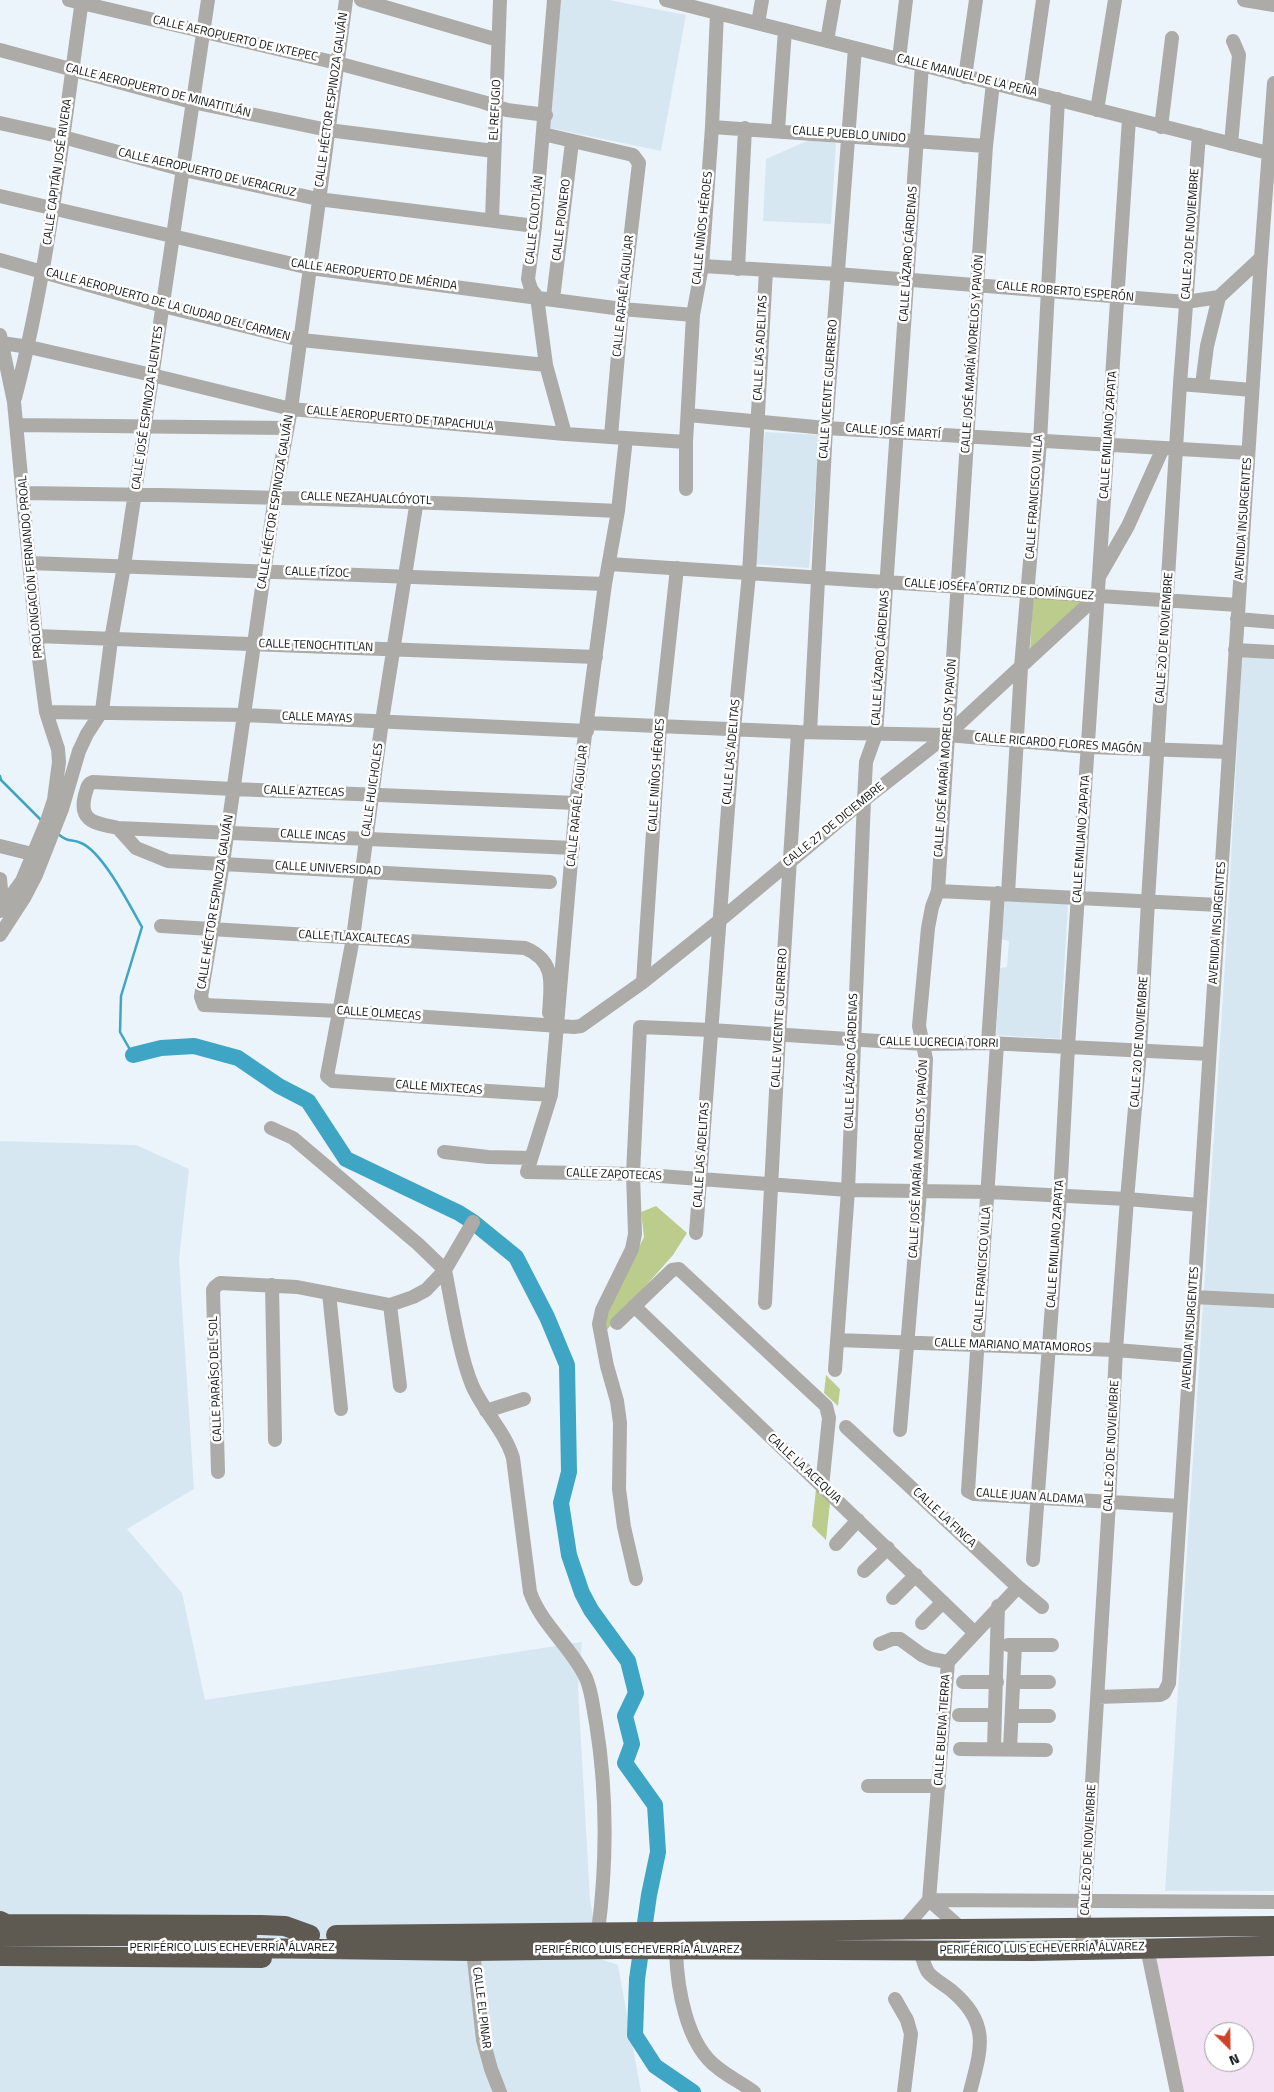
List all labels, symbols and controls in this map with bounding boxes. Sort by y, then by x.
street label: CALLE HÉCTOR ESPINOZA GALVÁN [313,12,351,188]
street label: CALLE AEROPUERTO DE IXTEPEC [151,13,319,65]
street label: CALLE MANUEL DE LA PEÑA [895,52,1039,100]
street label: CALLE AEROPUERTO DE MINATITLÁN [64,61,252,121]
street label: EL REFUGIO [487,79,505,141]
street label: CALLE CAPITÁN JOSÉ RIVERA [41,98,75,246]
street label: CALLE PUEBLO UNIDO [792,124,906,146]
street label: CALLE AEROPUERTO DE VERACRUZ [117,146,297,200]
street label: CALLE 20 DE NOVIEMBRE [1179,168,1203,300]
street label: CALLE NIÑOS HÉROES [690,171,716,285]
street label: CALLE COLOTLÁN [523,175,547,265]
street label: CALLE PIONERO [550,178,574,262]
street label: CALLE LÁZARO CÁRDENAS [897,186,921,322]
street label: CALLE RAFAÉL AGUILAR [610,234,638,358]
street label: CALLE JOSÉ MARÍA MORELOS Y PAVÓN [959,254,987,454]
street label: CALLE AEROPUERTO DE MÉRIDA [290,256,458,294]
street label: CALLE AEROPUERTO DE LA CIUDAD DEL CARMEN [44,265,292,345]
street label: CALLE ROBERTO ESPERÓN [996,279,1134,305]
street label: CALLE LAS ADELITAS [751,295,771,401]
street label: CALLE VICENTE GUERRERO [817,319,841,459]
street label: CALLE JOSÉ ESPINOZA FUENTES [129,325,167,491]
street label: CALLE EMILIANO ZAPATA [1097,370,1121,500]
street label: CALLE AEROPUERTO DE TAPACHULA [306,404,494,434]
street label: CALLE HÉCTOR ESPINOZA GALVÁN [255,414,297,590]
street label: CALLE JOSÉ MARTÍ [845,421,941,443]
street label: CALLE FRANCISCO VILLA [1023,434,1047,560]
street label: AVENIDA INSURGENTES [1233,457,1255,581]
street label: PROLONGACIÓN FERNANDO PROAL [16,475,46,659]
street label: CALLE NEZAHUALCÓYOTL [300,490,432,508]
street label: CALLE TÍZOC [285,565,349,581]
street label: CALLE 20 DE NOVIEMBRE [1153,572,1177,704]
street label: CALLE JOSÉFA ORTIZ DE DOMÍNGUEZ [904,576,1094,604]
street label: CALLE LÁZARO CÁRDENAS [869,590,893,726]
street label: CALLE TENOCHTITLAN [258,637,374,655]
street label: CALLE JOSÉ MARÍA MORELOS Y PAVÓN [932,658,960,858]
street label: CALLE LAS ADELITAS [720,699,744,805]
street label: CALLE MAYAS [281,710,353,726]
street label: CALLE NIÑOS HÉROES [646,718,668,832]
street label: CALLE RICARDO FLORES MAGÓN [974,731,1142,757]
street label: CALLE HUICHOLES [359,742,387,838]
street label: CALLE RAFAÉL AGUILAR [564,744,592,868]
street label: CALLE EMILIANO ZAPATA [1070,774,1094,904]
street label: CALLE 27 DE DICIEMBRE [781,780,887,870]
street label: CALLE AZTECAS [263,783,345,801]
street label: CALLE HÉCTOR ESPINOZA GALVÁN [195,814,237,990]
street label: CALLE INCAS [280,827,346,845]
street label: CALLE UNIVERSIDAD [275,859,381,879]
street label: AVENIDA INSURGENTES [1207,861,1229,985]
street label: CALLE TLAXCALTECAS [298,928,410,948]
street label: CALLE VICENTE GUERRERO [769,948,791,1088]
street label: CALLE 20 DE NOVIEMBRE [1128,976,1152,1108]
street label: CALLE LÁZARO CÁRDENAS [842,993,862,1129]
street label: CALLE OLMECAS [336,1004,422,1024]
street label: CALLE LUCRECIA TORRI [879,1035,999,1051]
street label: CALLE JOSÉ MARÍA MORELOS Y PAVÓN [907,1059,931,1259]
street label: CALLE MIXTECAS [395,1078,483,1098]
street label: CALLE LAS ADELITAS [691,1102,713,1208]
street label: CALLE ZAPOTECAS [566,1166,662,1184]
street label: CALLE EMILIANO ZAPATA [1044,1179,1068,1309]
street label: CALLE FRANCISCO VILLA [971,1206,995,1332]
street label: AVENIDA INSURGENTES [1180,1266,1202,1390]
street label: CALLE PARAÍSO DEL SOL [207,1316,225,1442]
street label: CALLE MARIANO MATAMOROS [934,1336,1092,1356]
street label: CALLE 20 DE NOVIEMBRE [1101,1380,1123,1512]
street label: CALLE LA ACEQUIA [764,1431,844,1507]
street label: CALLE LA FINCA [909,1485,979,1551]
street label: CALLE JUAN ALDAMA [975,1486,1085,1508]
street label: CALLE BUENA TIERRA [932,1674,954,1786]
street label: CALLE 20 DE NOVIEMBRE [1078,1784,1100,1916]
street label: PERIFÉRICO LUIS ECHEVERRÍA ÁLVAREZ [939,1940,1145,1958]
street label: PERIFÉRICO LUIS ECHEVERRÍA ÁLVAREZ [129,1941,335,1955]
street label: PERIFÉRICO LUIS ECHEVERRÍA ÁLVAREZ [534,1943,740,1957]
street label: CALLE EL PINAR [469,1966,493,2050]
north arrow [1204,2022,1254,2072]
text: N [1226,2049,1243,2072]

